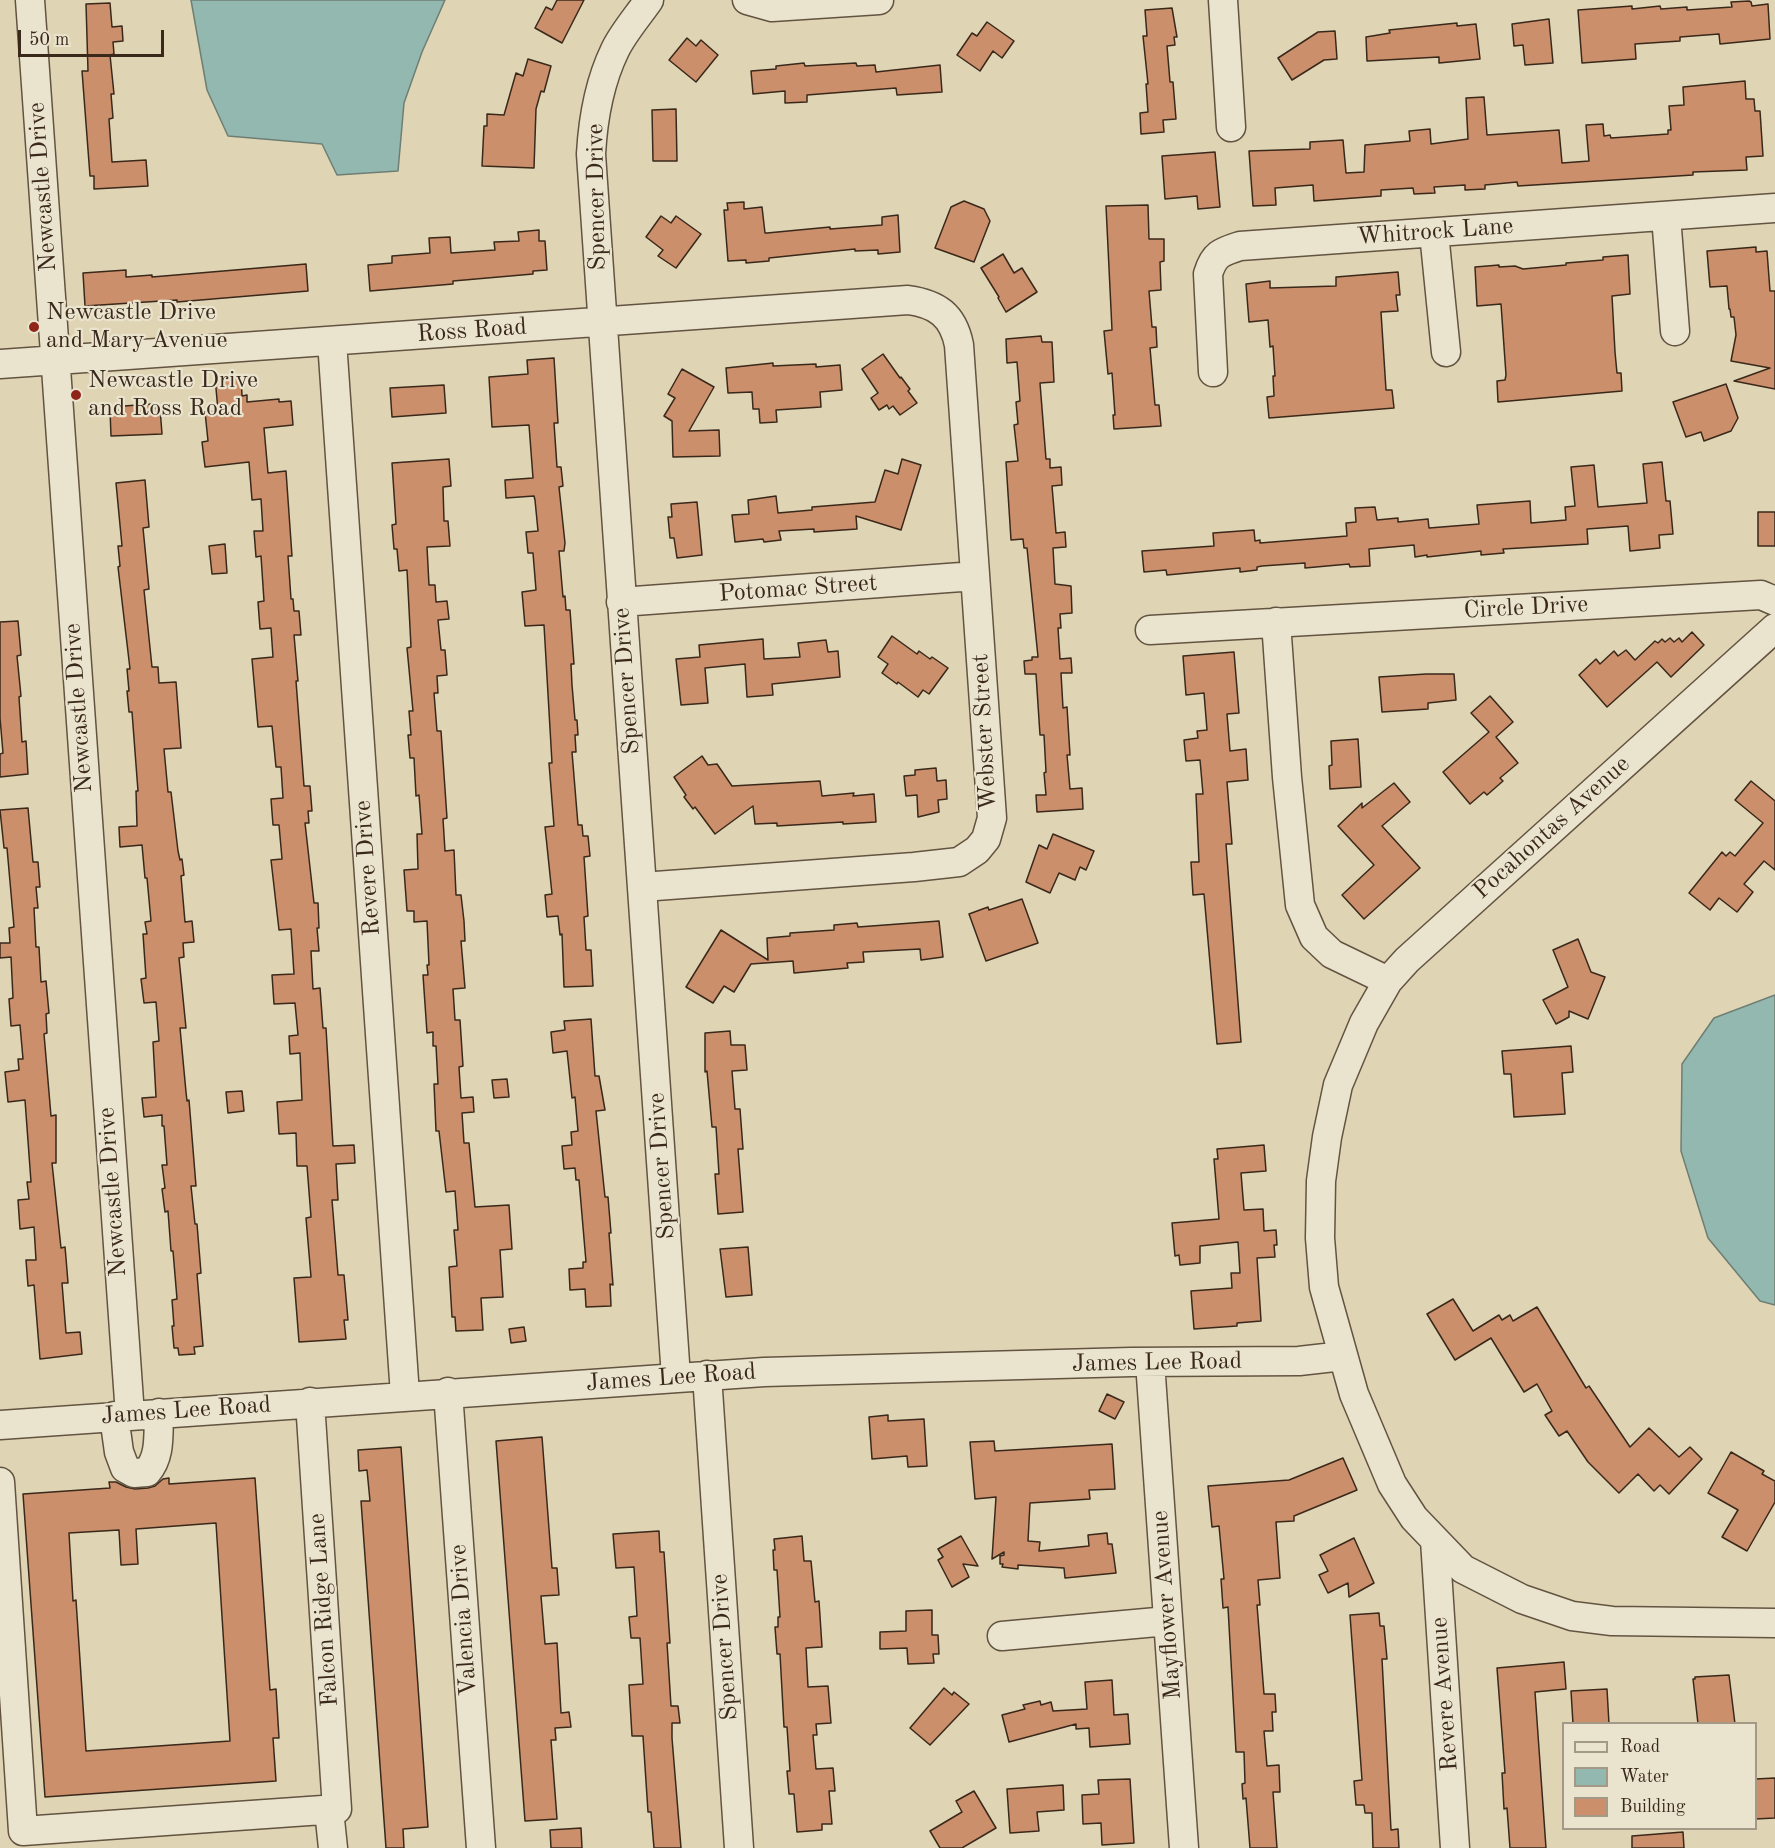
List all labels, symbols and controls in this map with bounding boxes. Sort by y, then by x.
scale bar [21,18,166,56]
text: 50 m [29,31,69,49]
street label: Newcastle Drive [23,101,63,273]
street label: Spencer Drive [581,123,613,271]
street label: Whitrock Lane [1356,212,1514,252]
place label: Newcastle Drive and Mary Avenue [46,299,228,355]
street label: Ross Road [416,313,528,349]
marker: Newcastle Drive and Mary Avenue [27,320,41,334]
place label: Newcastle Drive and Ross Road [88,367,258,423]
marker: Newcastle Drive and Ross Road [69,388,83,402]
street label: Potomac Street [718,569,878,609]
street label: Circle Drive [1463,590,1589,626]
street label: Spencer Drive [608,607,646,755]
street label: Newcastle Drive [59,622,99,794]
street label: Webster Street [967,653,1003,811]
street label: Pocahontas Avenue [1468,750,1636,906]
street label: Revere Drive [349,799,387,937]
street label: Spencer Drive [643,1092,681,1240]
street label: Newcastle Drive [93,1106,133,1278]
street label: James Lee Road [1072,1347,1242,1379]
street label: James Lee Road [585,1358,757,1398]
street label: James Lee Road [100,1391,272,1431]
street label: Mayflower Avenue [1146,1509,1188,1701]
street label: Falcon Ridge Lane [303,1512,345,1708]
street label: Valencia Drive [444,1543,484,1697]
street label: Spencer Drive [706,1573,744,1721]
street label: Revere Avenue [1425,1616,1465,1772]
legend [1562,1722,1757,1830]
text: Road [1620,1738,1660,1756]
text: Water [1620,1768,1669,1786]
text: Building [1620,1798,1685,1816]

